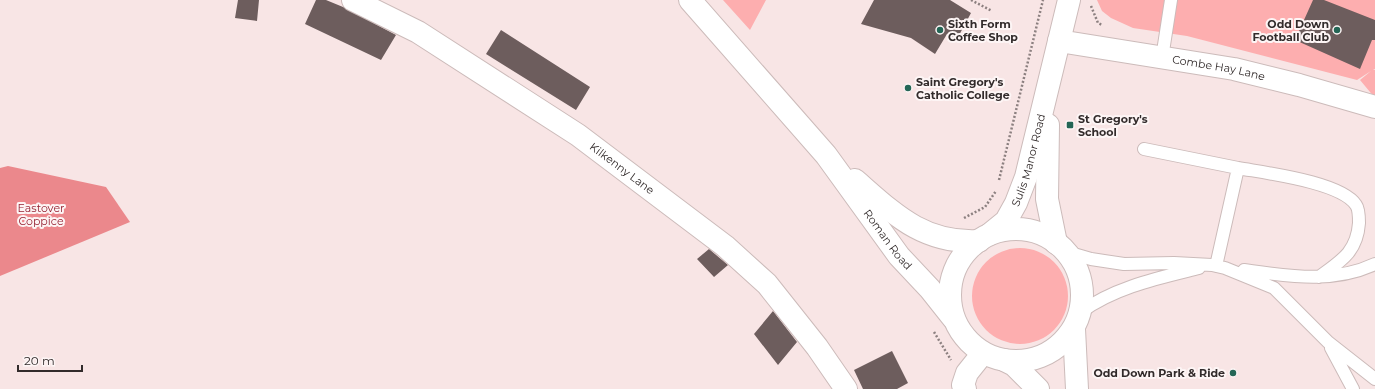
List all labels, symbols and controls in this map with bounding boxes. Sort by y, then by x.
place label: Sixth Form Coffee Shop [948,17,1018,44]
place label: Odd Down Football Club [1252,17,1329,44]
marker: Sixth Form Coffee Shop [935,25,945,35]
marker: Odd Down Football Club [1332,25,1342,35]
street label: Combe Hay Lane [1171,52,1267,84]
place label: Saint Gregory's Catholic College [916,75,1010,102]
marker: Saint Gregory's Catholic College [903,83,913,93]
street label: Sulis Manor Road [1008,112,1048,208]
place label: St Gregory's School [1078,112,1148,139]
marker: St Gregory's School [1065,120,1075,130]
street label: Kilkenny Lane [587,139,657,197]
park label: Eastover Coppice [18,201,64,228]
street label: Roman Road [861,207,915,273]
scale bar [18,347,82,373]
text: 20 m [24,353,55,368]
place label: Odd Down Park & Ride [1093,366,1225,380]
marker: Odd Down Park & Ride [1228,368,1238,378]

